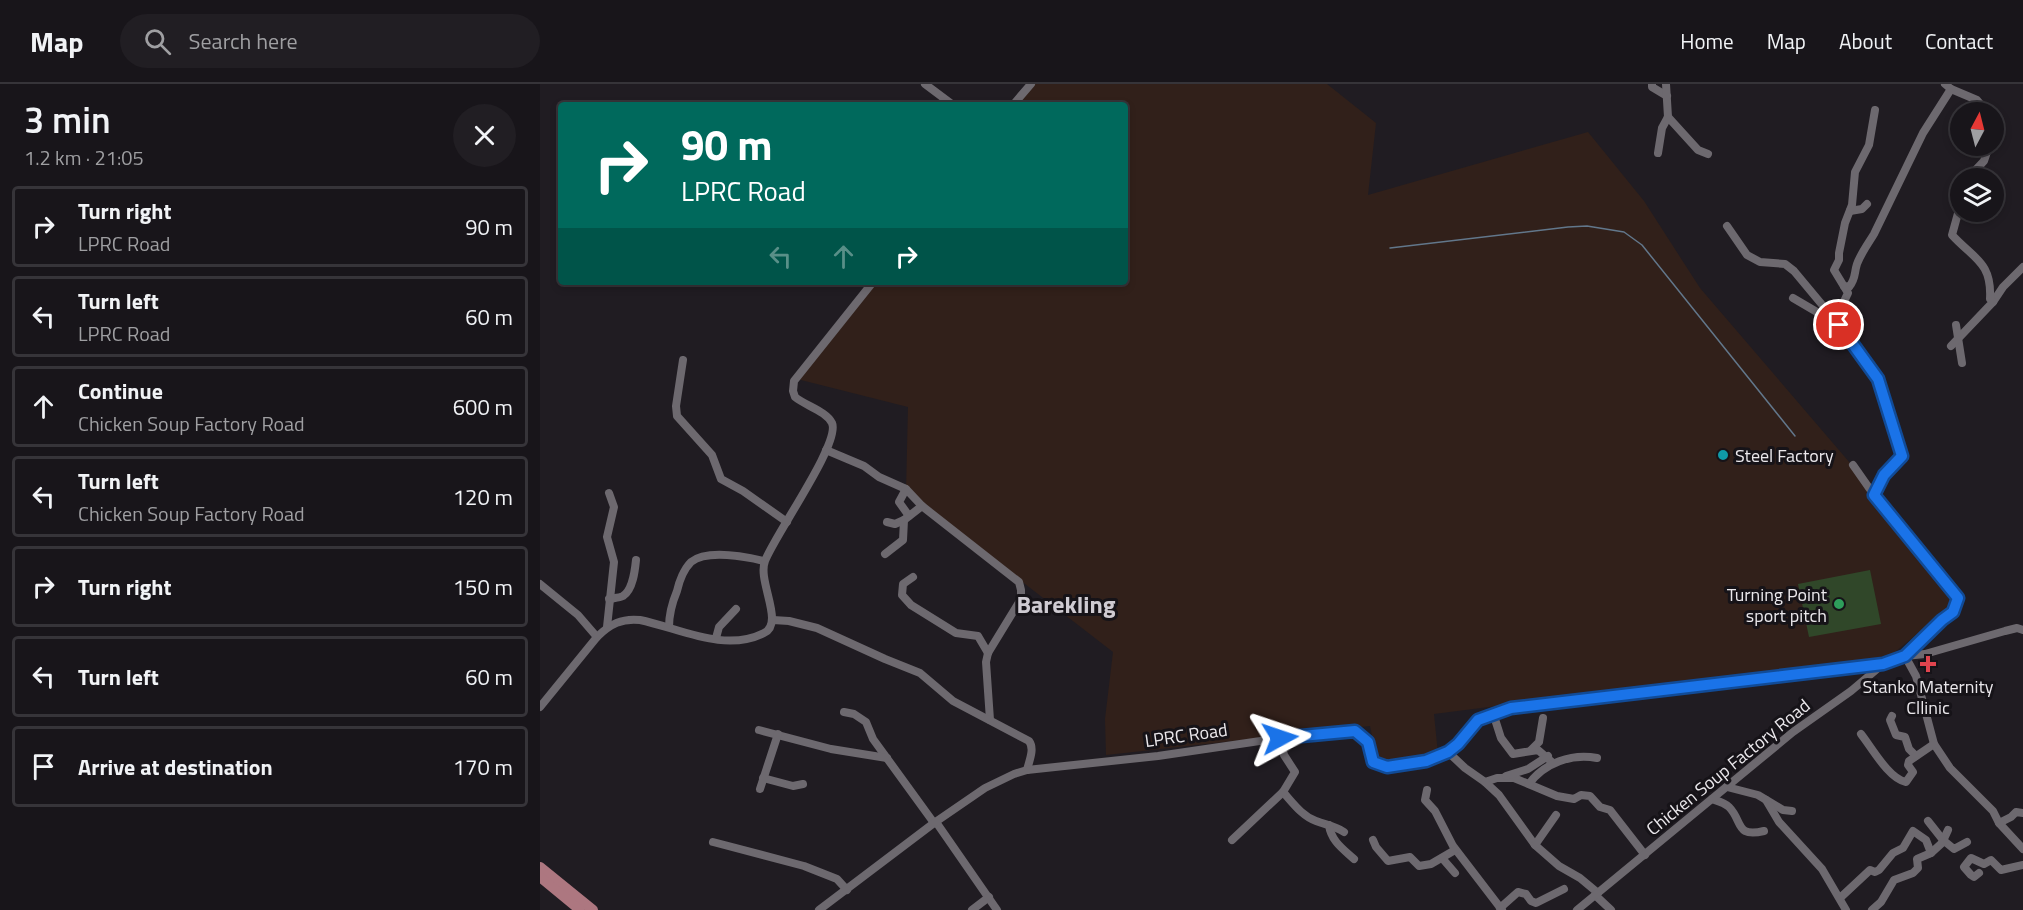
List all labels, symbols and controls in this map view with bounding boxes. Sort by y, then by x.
search box [120,14,540,68]
text: Map [30,20,84,63]
text: Search here [189,24,298,58]
icon: search [141,25,174,58]
text: Home [1680,25,1734,57]
text: Map [1767,25,1806,57]
text: About [1839,25,1892,57]
text: Contact [1925,25,1993,57]
text: 3 min [24,92,111,147]
north arrow [1950,102,2004,156]
map controls [1950,102,2004,222]
button: close [453,104,516,167]
text: 90 m [681,112,773,176]
icon: right [582,126,660,204]
text: 1.2 km · 21:05 [24,142,144,173]
button: layers [1950,168,2004,222]
text: LPRC Road [681,170,806,211]
text: Turn right [78,194,172,228]
icon: right [27,210,60,243]
text: 90 m [465,210,513,244]
text: LPRC Road [78,228,170,259]
icon: left [764,240,797,273]
icon: ahead [827,240,860,273]
icon: right [890,240,923,273]
text: Turn left [78,284,159,318]
pin [1813,299,1864,350]
icon: left [27,300,60,333]
text: 60 m [465,300,513,334]
icon: arrive [1822,308,1855,341]
text: LPRC Road [78,318,170,349]
text: Continue [78,374,163,408]
icon: ahead [27,390,60,423]
text: 600 m [453,390,513,424]
text: Chicken Soup Factory Road [78,408,305,439]
place label: Steel Factory [1735,442,1834,469]
marker: Steel Factory [1716,448,1730,462]
text: Turn left [78,464,159,498]
icon: left [27,480,60,513]
text: 120 m [453,480,513,514]
text: Chicken Soup Factory Road [78,498,305,529]
icon: right [27,570,60,603]
text: Turn right [78,570,172,604]
text: 150 m [453,570,513,604]
place label: Turning Point sport pitch [1727,581,1828,629]
district label: Barekling [1016,586,1116,622]
marker: Turning Point sport pitch [1832,597,1846,611]
marker: Stanko Maternity Cllinic [1919,655,1937,673]
icon: left [27,660,60,693]
text: Turn left [78,660,159,694]
text: 60 m [465,660,513,694]
place label: Stanko Maternity Cllinic [1863,673,1994,721]
street label: Chicken Soup Factory Road [1640,692,1816,842]
position arrow [1248,706,1312,770]
street label: LPRC Road [1143,716,1229,754]
icon: arrive [27,750,60,783]
text: Arrive at destination [78,750,273,784]
text: 170 m [453,750,513,784]

